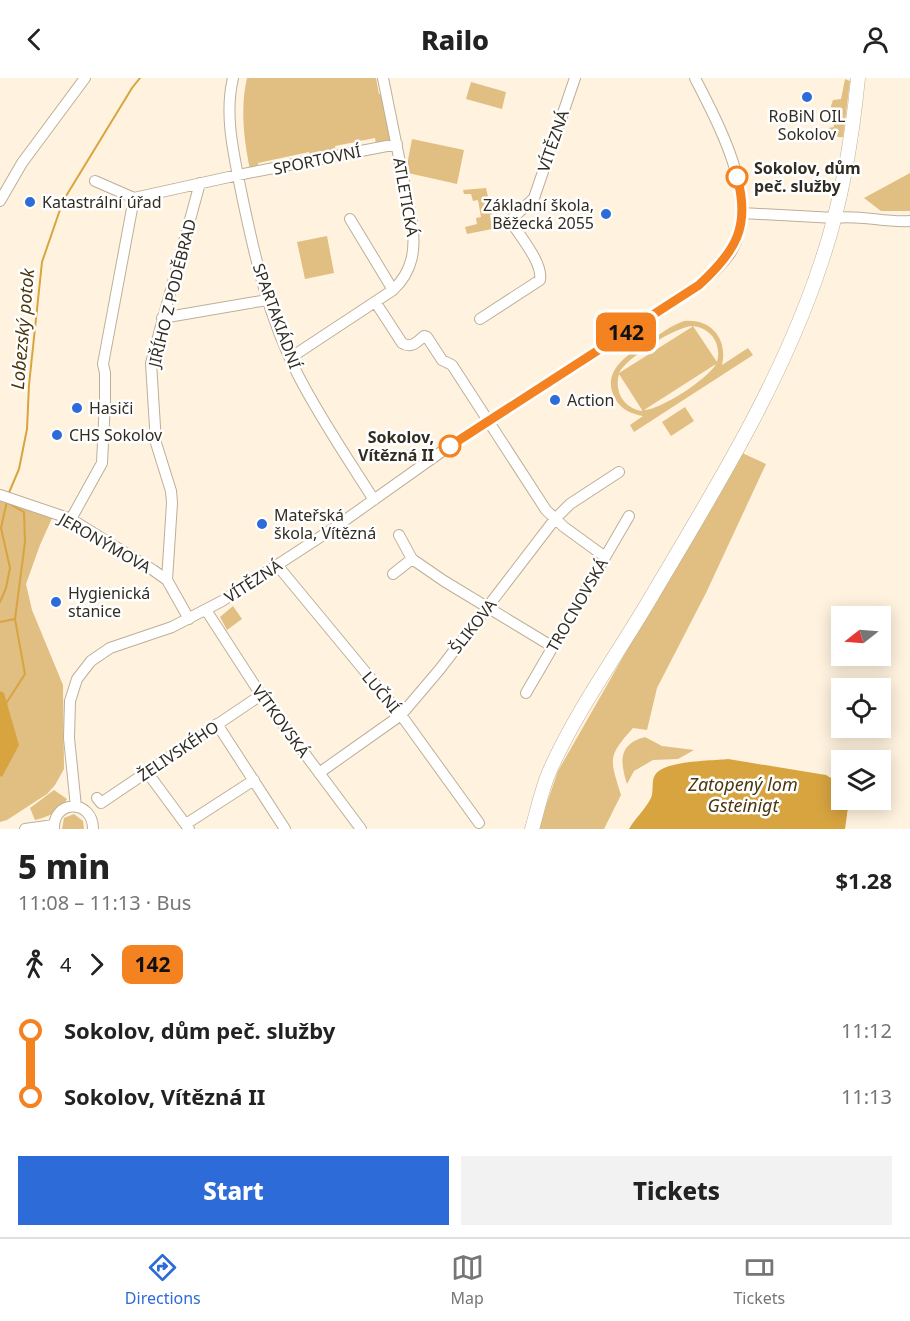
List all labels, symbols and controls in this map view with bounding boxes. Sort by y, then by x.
text: Railo [421,21,489,58]
icon: back [18,23,51,56]
icon: person [859,23,892,56]
marker: RoBiN OIL Sokolov [800,90,814,104]
place label: RoBiN OIL Sokolov [769,105,845,145]
street label: VÍTĚZNÁ [532,106,574,175]
street label: SPORTOVNÍ [271,140,363,180]
street label: ATLETICKÁ [388,156,424,239]
place label: Sokolov, dům peč. služby [754,157,861,197]
marker: Sokolov, dům peč. služby [726,166,748,188]
place label: Katastrální úřad [42,191,162,213]
place label: Základní škola, Běžecká 2055 [483,194,594,234]
marker: Katastrální úřad [23,195,37,209]
marker: Základní škola, Běžecká 2055 [599,207,613,221]
street label: JIŘÍHO Z PODĚBRAD [142,217,201,371]
street label: SPARTAKIÁDNÍ [248,260,306,372]
water label: Lobezský potok [5,266,39,390]
line badge: 142 [592,312,660,352]
text: 142 [608,318,644,346]
place label: Action [567,389,614,411]
marker: Action [548,393,562,407]
place label: Hasiči [89,397,133,419]
marker: Hasiči [70,401,84,415]
place label: CHS Sokolov [69,424,163,446]
place label: Sokolov, Vítězná II [358,426,434,466]
marker: CHS Sokolov [50,428,64,442]
marker: Sokolov, Vítězná II [439,435,461,457]
place label: Mateřská škola, Vítězná [274,504,376,544]
street label: JERONÝMOVA [53,507,156,579]
marker: Mateřská škola, Vítězná [255,517,269,531]
street label: VÍTĚZNÁ [220,554,287,608]
street label: TROCNOVSKÁ [541,554,613,656]
place label: Hygienická stanice [68,582,150,622]
street label: ŠLIKOVA [445,594,502,658]
marker: Hygienická stanice [49,595,63,609]
north arrow [831,606,891,666]
map controls [831,606,891,810]
street label: LUČNÍ [357,667,405,718]
button: locate [831,678,891,738]
street label: VÍTKOVSKÁ [247,680,315,762]
street label: ŽELIVSKÉHO [133,716,223,786]
button: layers [831,750,891,810]
water label: Zatopený lom Gsteinigt [687,772,798,817]
text: 5 min [18,844,110,889]
text: $1.28 [835,865,892,895]
text: 11:08 – 11:13 · Bus [18,889,191,916]
icon: walk [18,948,51,981]
icon: forward [80,948,113,981]
text: 142 [134,950,171,978]
text: 4 [60,951,71,978]
text: Sokolov, dům peč. služby [64,1015,335,1045]
text: 11:12 [841,1017,892,1044]
text: Sokolov, Vítězná II [64,1081,265,1111]
text: 11:13 [841,1083,892,1110]
button: Start [18,1156,449,1225]
button: Tickets [461,1156,892,1225]
tab: Directions [125,1251,201,1309]
tab: Map [450,1251,484,1309]
tab: Tickets [733,1251,785,1309]

